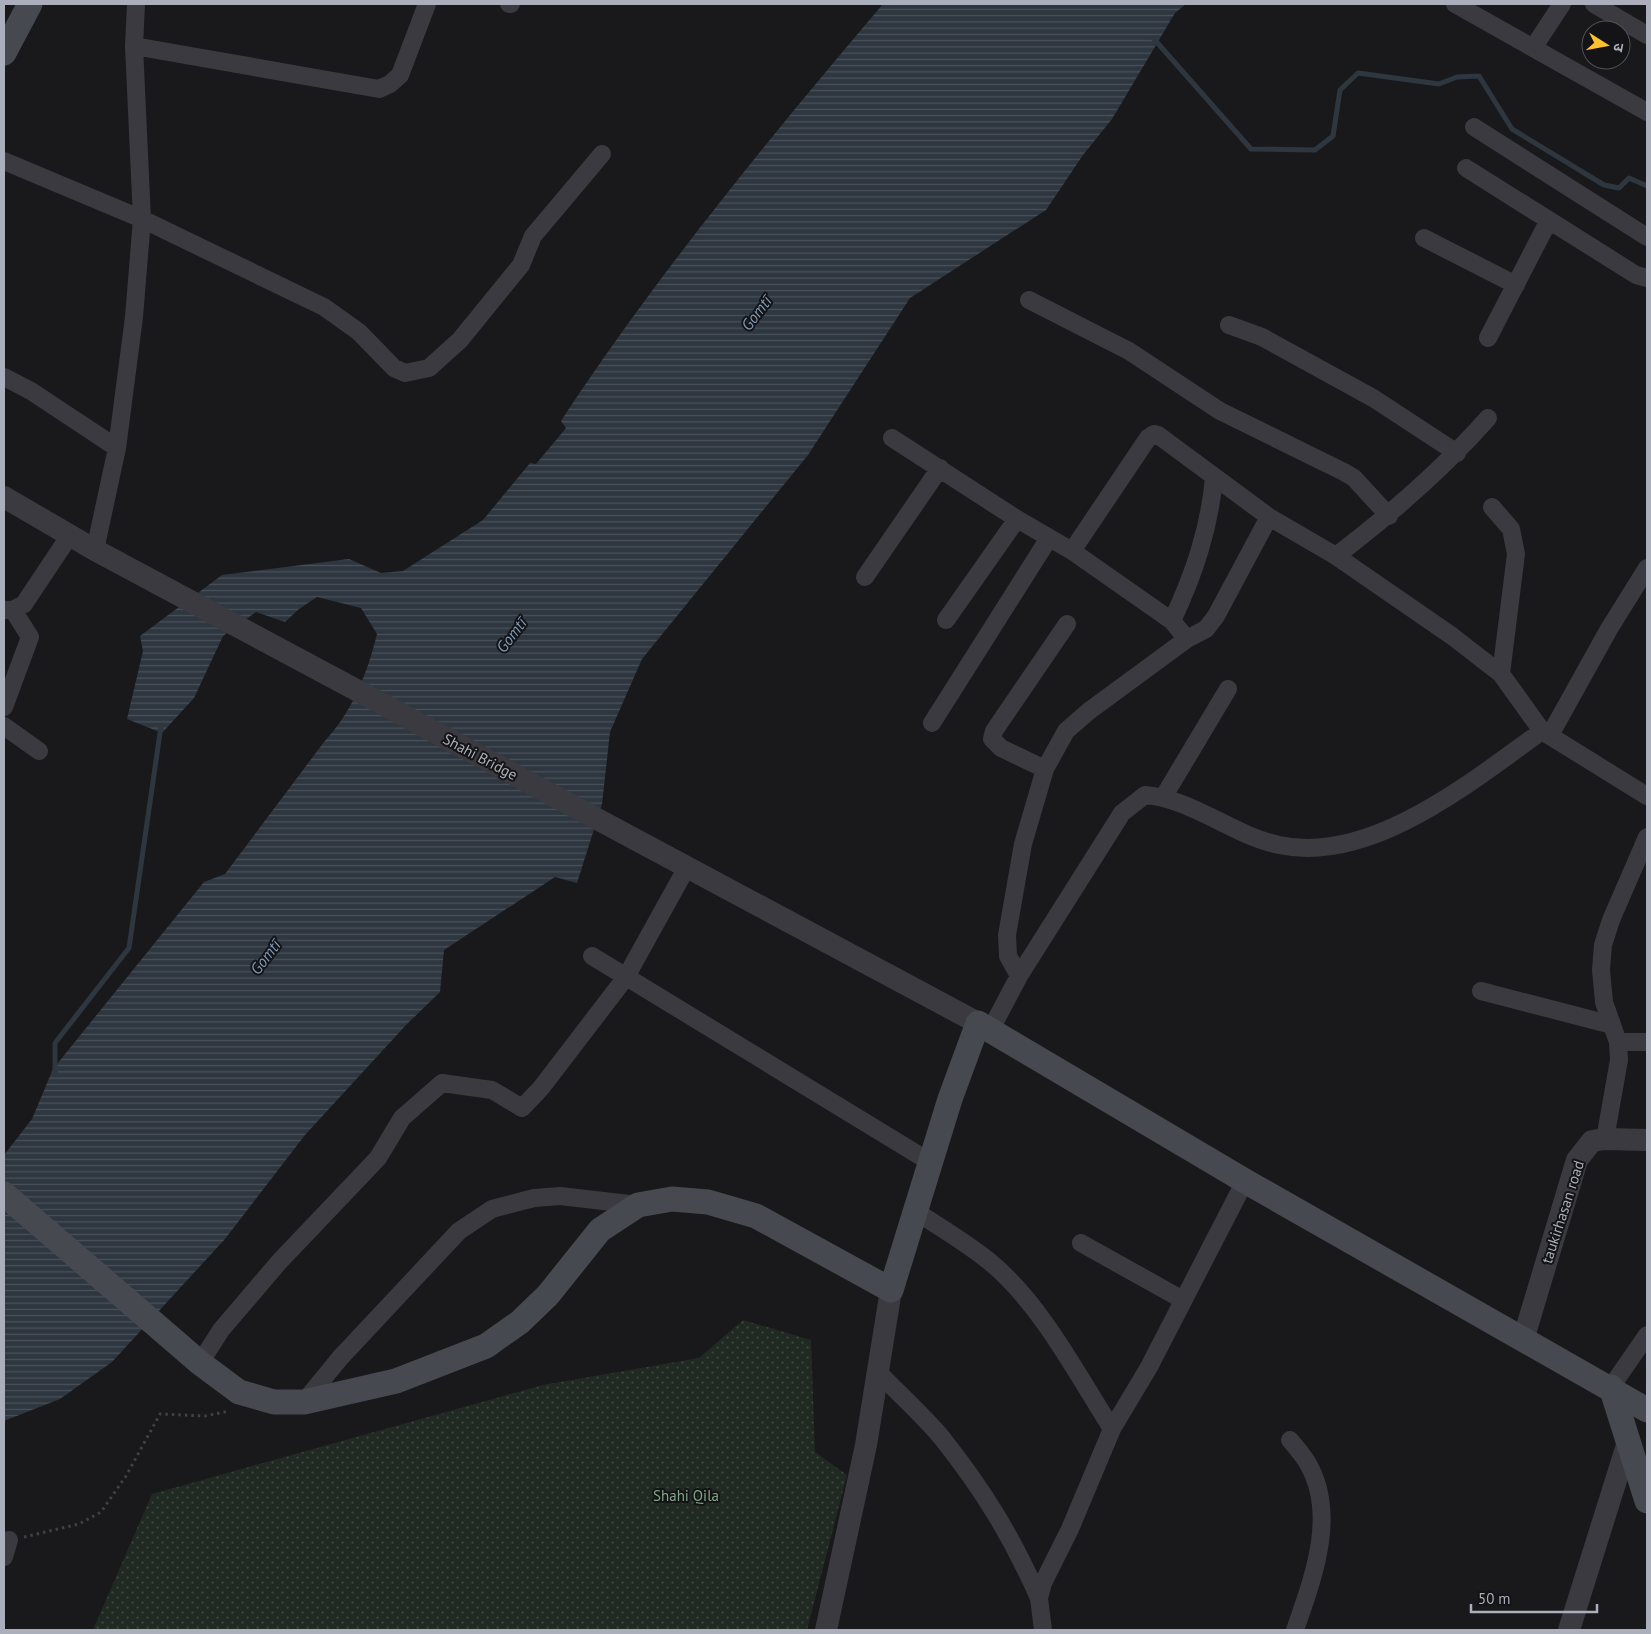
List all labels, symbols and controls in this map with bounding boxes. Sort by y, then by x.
north arrow [1581,20,1631,70]
text: उ [1609,42,1628,54]
water label: Gomtī [736,290,777,334]
water label: Gomtī [491,612,532,656]
street label: Shahi Bridge [440,729,521,784]
water label: Gomtī [245,934,286,978]
street label: taukirhasan road [1537,1158,1588,1266]
park label: Shahi Qila [653,1486,719,1505]
scale bar [1471,1582,1597,1614]
text: 50 m [1478,1589,1511,1608]

